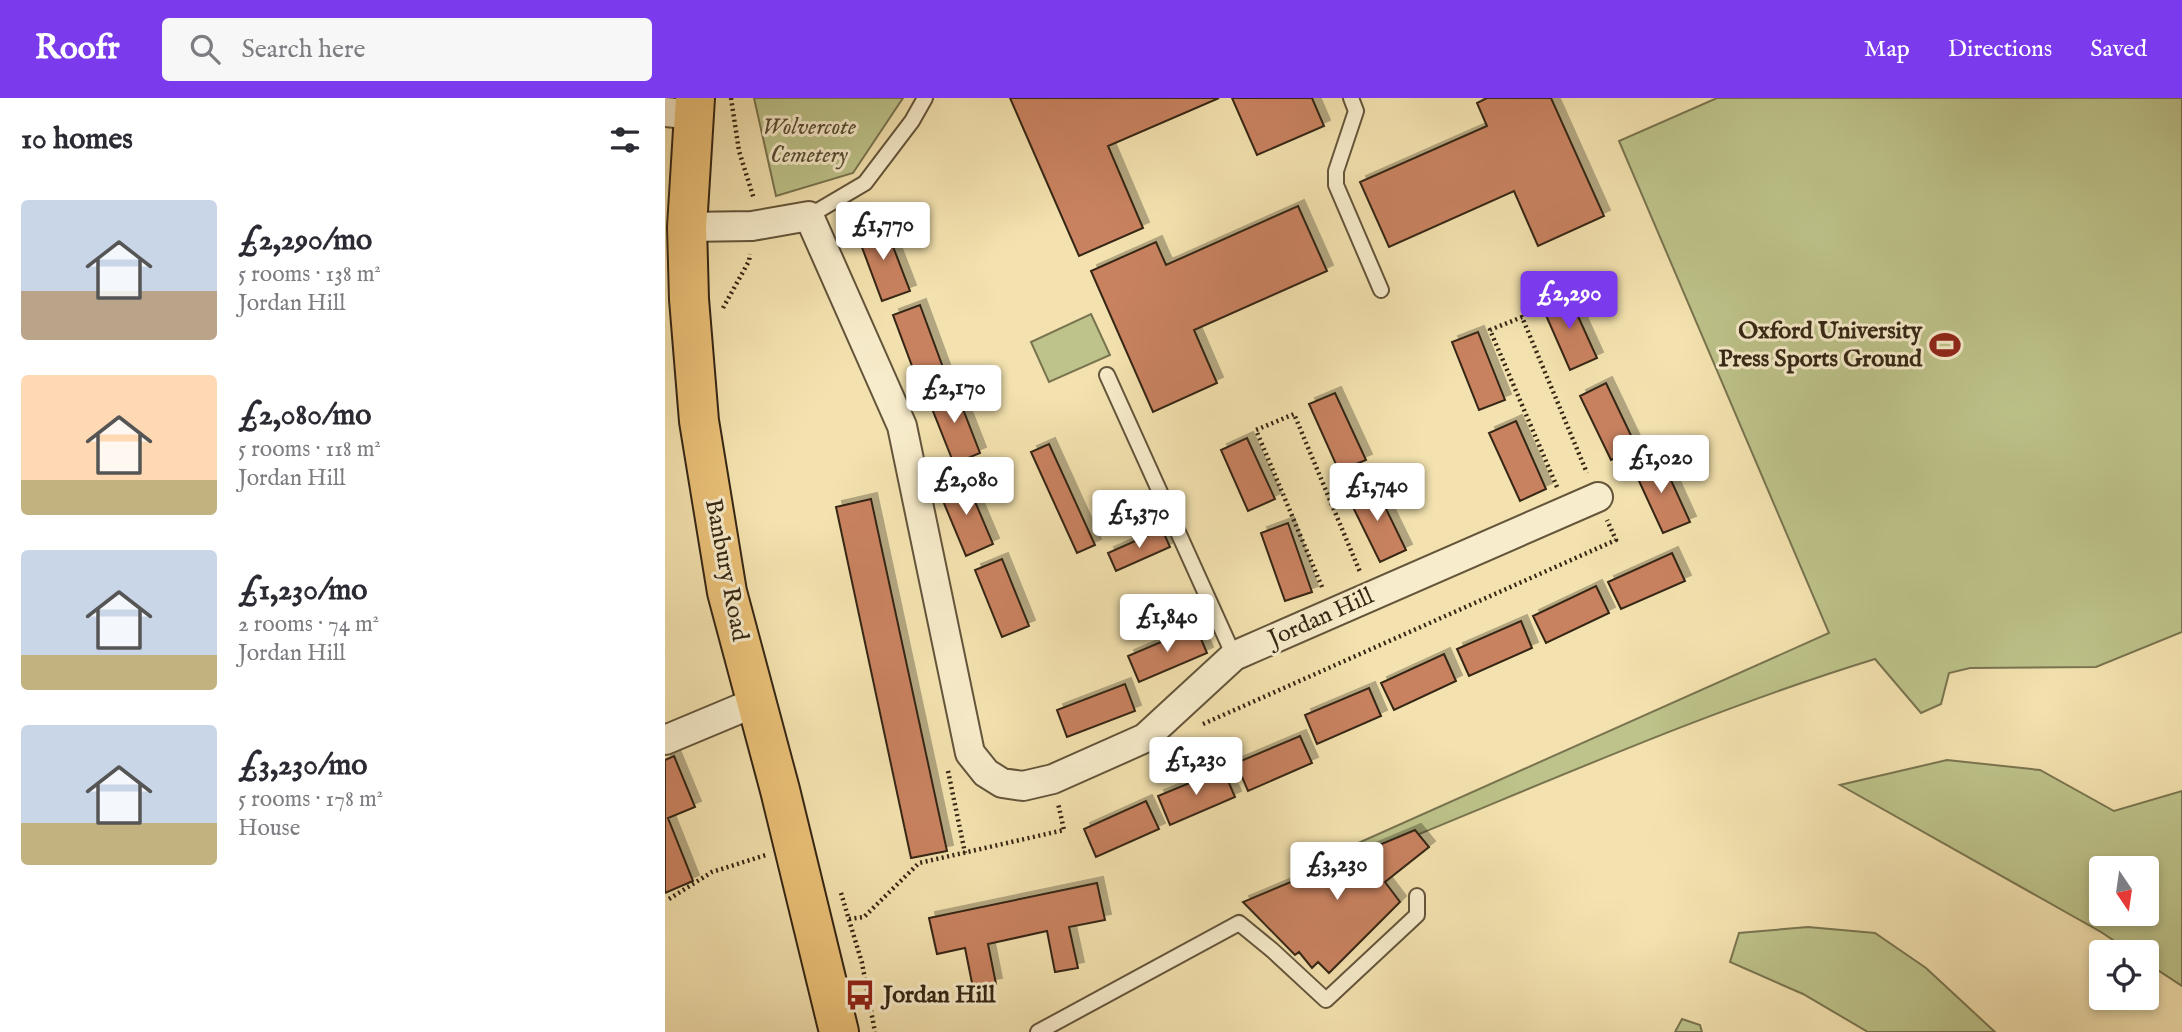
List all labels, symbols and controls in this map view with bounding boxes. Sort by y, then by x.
search box [162,18,652,81]
text: Roofr [35,28,120,70]
icon: search [186,30,224,68]
text: Search here [242,33,365,66]
text: Map [1864,34,1910,65]
text: Directions [1948,34,2052,65]
text: Saved [2090,34,2147,65]
park label: Wolvercote Cemetery [762,112,856,171]
text: 10 homes [21,121,133,159]
icon: filters [606,121,644,159]
pin: £1,770 [826,202,940,262]
text: £1,770 [852,210,914,239]
text: £2,290/mo [238,222,372,260]
icon: home [77,228,161,312]
text: 5 rooms · 138 m² [238,260,381,289]
pin: £2,290 [1512,272,1626,331]
text: £2,290 [1537,279,1601,308]
text: Jordan Hill [238,289,346,318]
place label: Oxford University Press Sports Ground [1719,316,1923,375]
sports icon: Oxford University Press Sports Ground [1928,328,1962,362]
pin: £2,170 [897,366,1011,425]
text: £2,170 [922,373,986,402]
text: £2,080/mo [238,397,372,435]
icon: home [77,403,161,487]
text: 5 rooms · 118 m² [238,435,381,464]
pin: £1,020 [1604,436,1718,495]
text: £1,020 [1629,443,1693,472]
pin: £2,080 [909,458,1023,517]
text: Jordan Hill [238,464,346,493]
pin: £1,740 [1320,464,1434,523]
text: £2,080 [934,465,998,494]
text: £1,740 [1346,471,1408,500]
pin: £1,370 [1082,490,1196,550]
street label: Banbury Road [697,496,755,644]
text: £1,370 [1108,498,1170,527]
text: £1,230/mo [238,572,367,610]
icon: home [77,578,161,662]
street label: Jordan Hill [1261,581,1379,656]
pin: £1,840 [1110,594,1224,654]
text: £1,840 [1136,602,1198,631]
text: 2 rooms · 74 m² [238,610,379,639]
text: Jordan Hill [238,639,346,668]
pin: £1,230 [1139,738,1253,797]
text: £1,230 [1165,745,1227,774]
text: £3,230/mo [238,747,367,785]
icon: home [77,753,161,837]
text: 5 rooms · 178 m² [238,785,383,814]
text: House [238,814,300,843]
pin: £3,230 [1280,842,1394,902]
text: £3,230 [1306,850,1368,879]
north arrow [2089,856,2159,926]
map controls [2089,856,2159,1010]
button: locate [2089,940,2159,1010]
bus stop icon: Jordan Hill [843,978,877,1012]
place label: Jordan Hill [880,980,996,1011]

